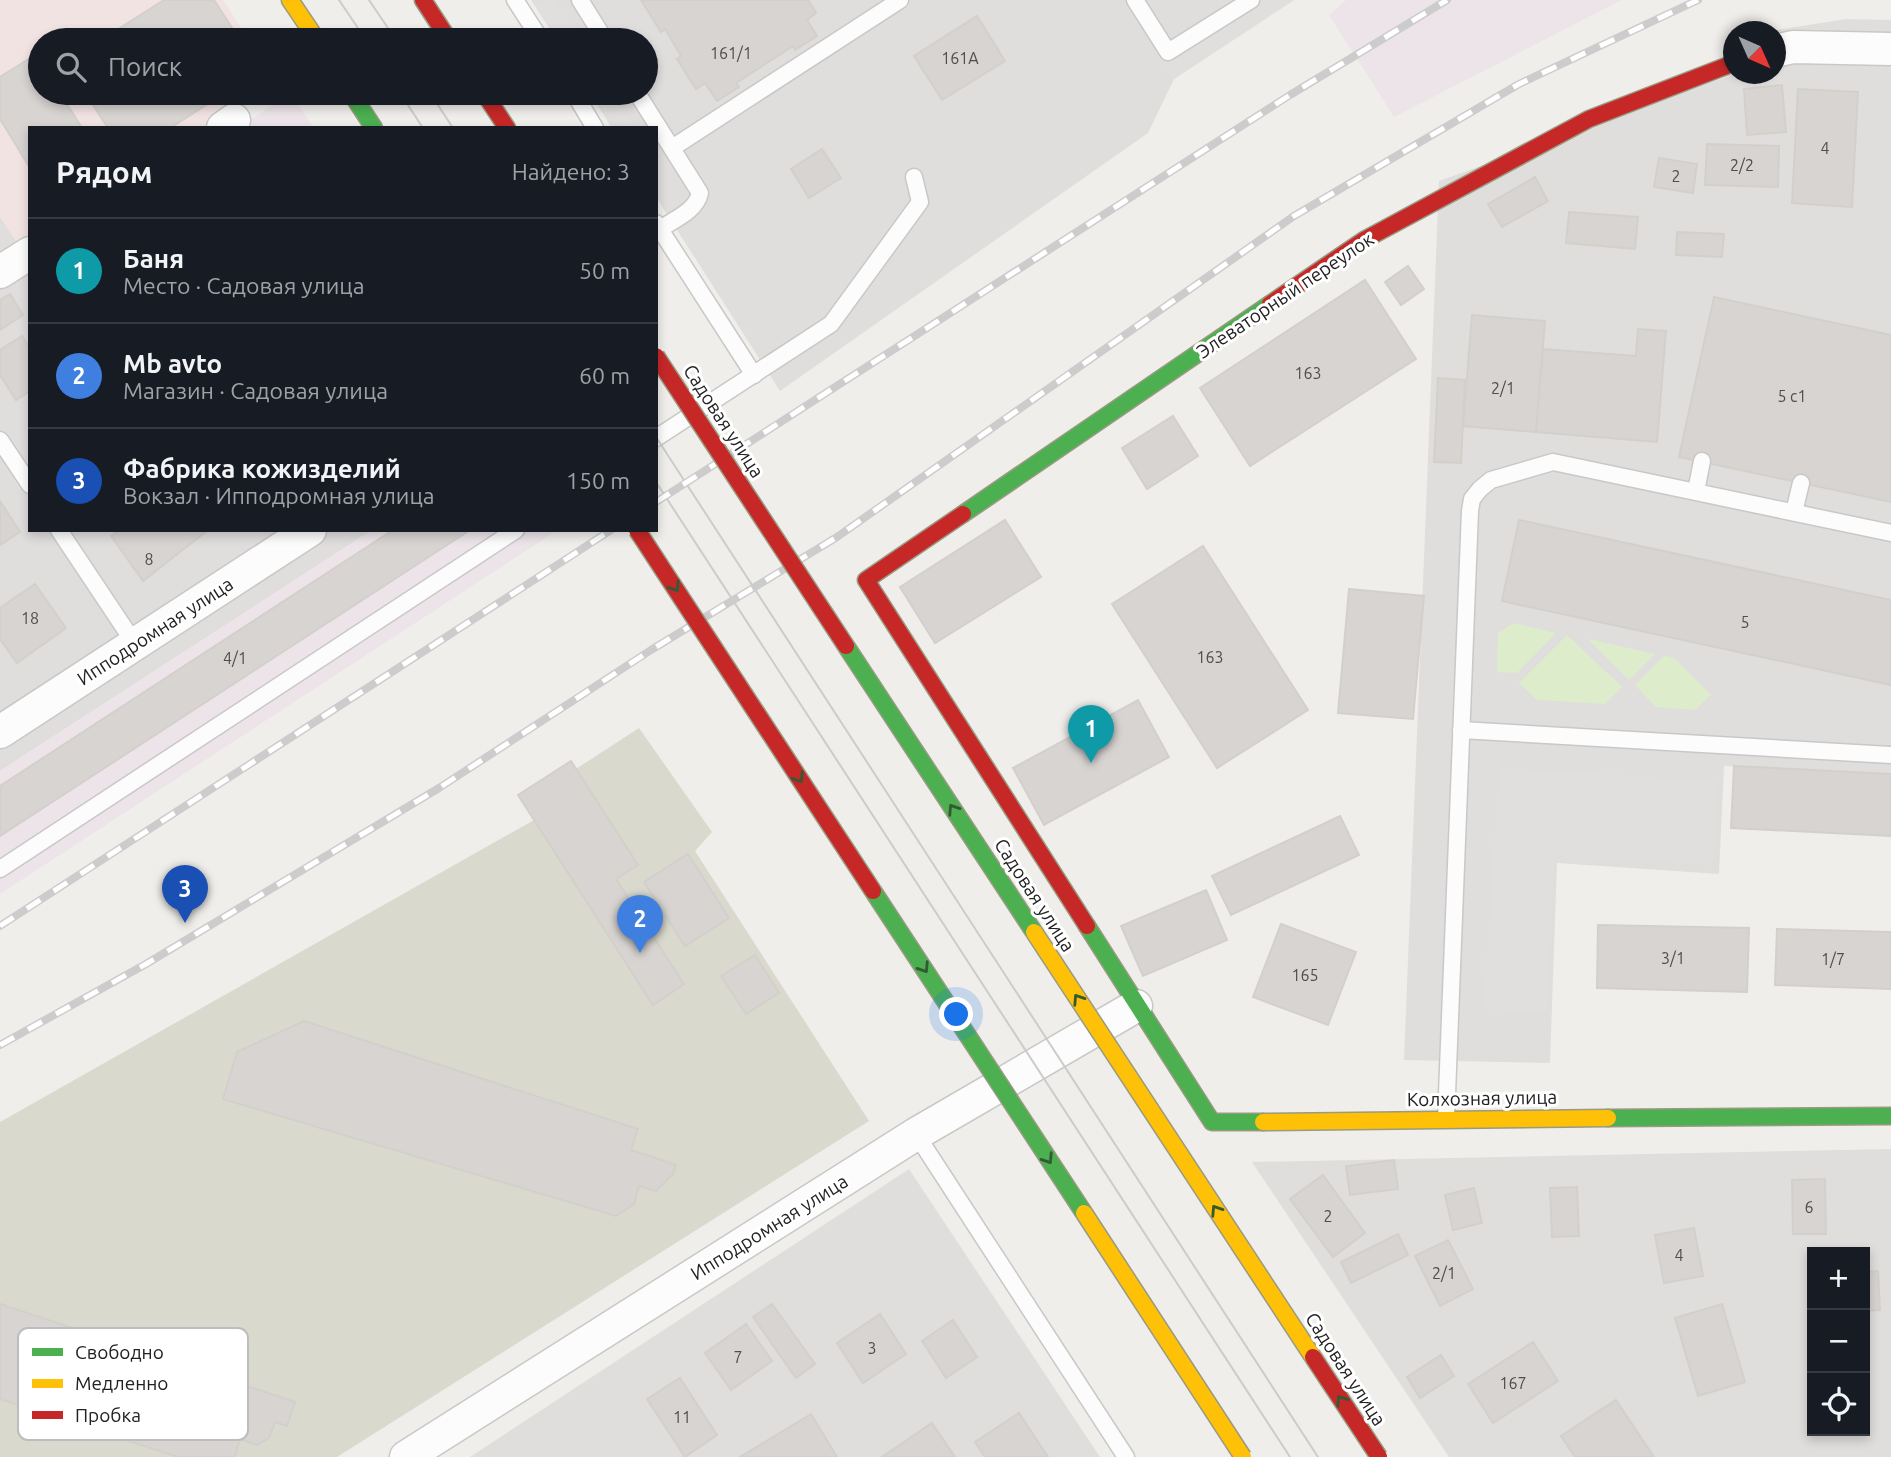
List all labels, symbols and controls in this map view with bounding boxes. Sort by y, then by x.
north arrow [1723,21,1786,84]
search box [28,28,658,105]
house number: 161/1 [710,44,752,62]
icon: search [52,48,90,86]
house number: 161А [941,49,979,67]
text: Поиск [108,52,182,81]
house number: 4 [1820,139,1830,157]
text: Рядом [56,155,152,189]
house number: 2/2 [1730,156,1754,174]
text: Найдено: 3 [512,159,630,184]
house number: 2 [1671,167,1681,185]
street label: Элеваторный переулок [1192,227,1378,362]
text: Баня [123,244,184,273]
text: 1 [73,258,85,283]
text: 50 m [579,258,630,283]
text: Место · Садовая улица [123,273,365,298]
text: Mb avto [123,349,222,378]
street label: Садовая улица [679,360,769,482]
text: 2 [73,363,85,388]
text: 60 m [579,363,630,388]
house number: 163 [1294,364,1322,382]
text: Магазин · Садовая улица [123,378,388,403]
house number: 2/1 [1491,379,1515,397]
house number: 5 с1 [1777,387,1807,405]
text: Фабрика кожизделий [123,454,401,483]
text: 3 [73,468,85,493]
text: 150 m [566,468,630,493]
text: Вокзал · Ипподромная улица [123,483,435,508]
house number: 8 [144,550,154,568]
street label: Ипподромная улица [73,572,237,690]
one-way arrow [666,580,679,593]
house number: 18 [21,609,39,627]
house number: 5 [1740,613,1750,631]
house number: 163 [1196,648,1224,666]
house number: 4/1 [223,649,247,667]
pin: 1 [1068,705,1114,763]
one-way arrow [791,770,803,783]
one-way arrow [949,804,962,817]
street label: Садовая улица [990,834,1080,956]
pin: 3 [162,865,208,923]
pin: 2 [617,895,663,953]
house number: 3/1 [1661,949,1685,967]
house number: 1/7 [1821,950,1845,968]
one-way arrow [915,960,928,973]
house number: 165 [1291,966,1319,984]
one-way arrow [1074,994,1086,1007]
your location [939,997,973,1031]
street label: Колхозная улица [1407,1086,1557,1110]
one-way arrow [1040,1151,1053,1164]
street label: Ипподромная улица [686,1170,852,1284]
house number: 6 [1804,1198,1814,1216]
one-way arrow [1212,1204,1225,1217]
house number: 2 [1323,1207,1333,1225]
house number: 4 [1674,1246,1684,1264]
map controls [1807,1247,1870,1436]
button: + [1807,1247,1870,1310]
house number: 2/1 [1432,1264,1456,1282]
street label: Садовая улица [1301,1308,1391,1430]
button: − [1807,1310,1870,1373]
legend [18,1328,248,1440]
house number: 3 [867,1339,877,1357]
text: Свободно [75,1341,164,1363]
house number: 7 [733,1348,743,1366]
text: Медленно [75,1372,168,1394]
button: locate [1807,1373,1870,1436]
house number: 167 [1499,1374,1527,1392]
one-way arrow [1337,1395,1349,1408]
text: Пробка [75,1404,141,1426]
house number: 11 [673,1408,691,1426]

